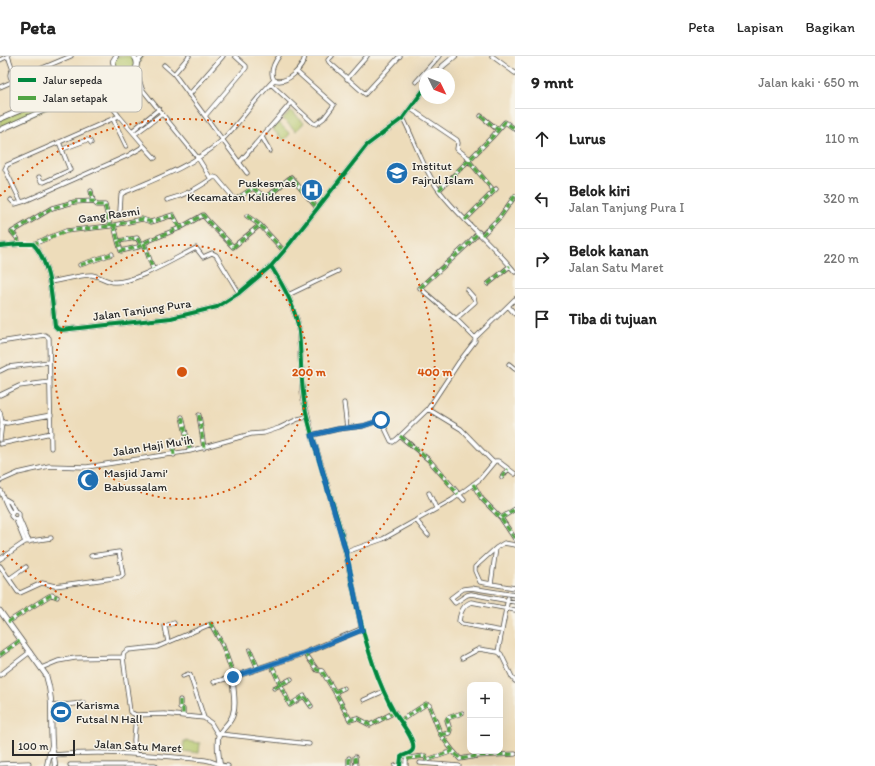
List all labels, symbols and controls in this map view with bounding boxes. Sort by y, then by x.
text: Peta [20,16,56,39]
text: Peta [688,19,715,36]
text: Lapisan [737,19,784,36]
text: Bagikan [806,19,855,36]
legend [10,66,142,112]
north arrow [419,68,455,104]
text: 9 mnt [531,72,573,92]
text: Jalur sepeda [43,74,103,87]
text: Jalan kaki · 650 m [758,75,859,90]
text: Jalan setapak [43,92,108,105]
icon: ahead [531,128,553,150]
text: Lurus [569,130,606,148]
text: 110 m [825,131,859,146]
place label: Institut Fajrul Islam [412,159,474,187]
school or university icon: Institut Fajrul Islam [384,160,410,186]
place label: Puskesmas Kecamatan Kalideres [187,176,296,204]
hospital icon: Puskesmas Kecamatan Kalideres [299,177,325,203]
text: Belok kiri [569,182,630,200]
icon: left [531,188,553,210]
text: 320 m [823,191,859,206]
text: Jalan Tanjung Pura I [569,200,684,215]
street label: Gang Rasmi [77,204,141,226]
text: Belok kanan [569,242,649,260]
icon: right [531,248,553,270]
text: 220 m [823,251,859,266]
text: Jalan Satu Maret [569,260,664,275]
street label: Jalan Tanjung Pura [92,296,193,324]
icon: arrive [531,308,553,330]
text: Tiba di tujuan [569,310,657,328]
centre of rings [175,365,189,379]
text: 200 m [292,365,327,379]
text: 400 m [418,365,453,379]
route start [372,411,390,429]
street label: Jalan Haji Mu'ih [112,433,195,459]
place label: Masjid Jami' Babussalam [104,466,168,494]
mosque icon: Masjid Jami' Babussalam [75,467,101,493]
route end [224,668,242,686]
map controls [467,682,503,754]
button: + [467,682,503,718]
place label: Karisma Futsal N Hall [76,698,143,726]
sports icon: Karisma Futsal N Hall [48,699,74,725]
button: − [467,718,503,754]
street label: Jalan Satu Maret [94,737,183,755]
scale bar [12,738,75,757]
text: 100 m [18,740,48,753]

